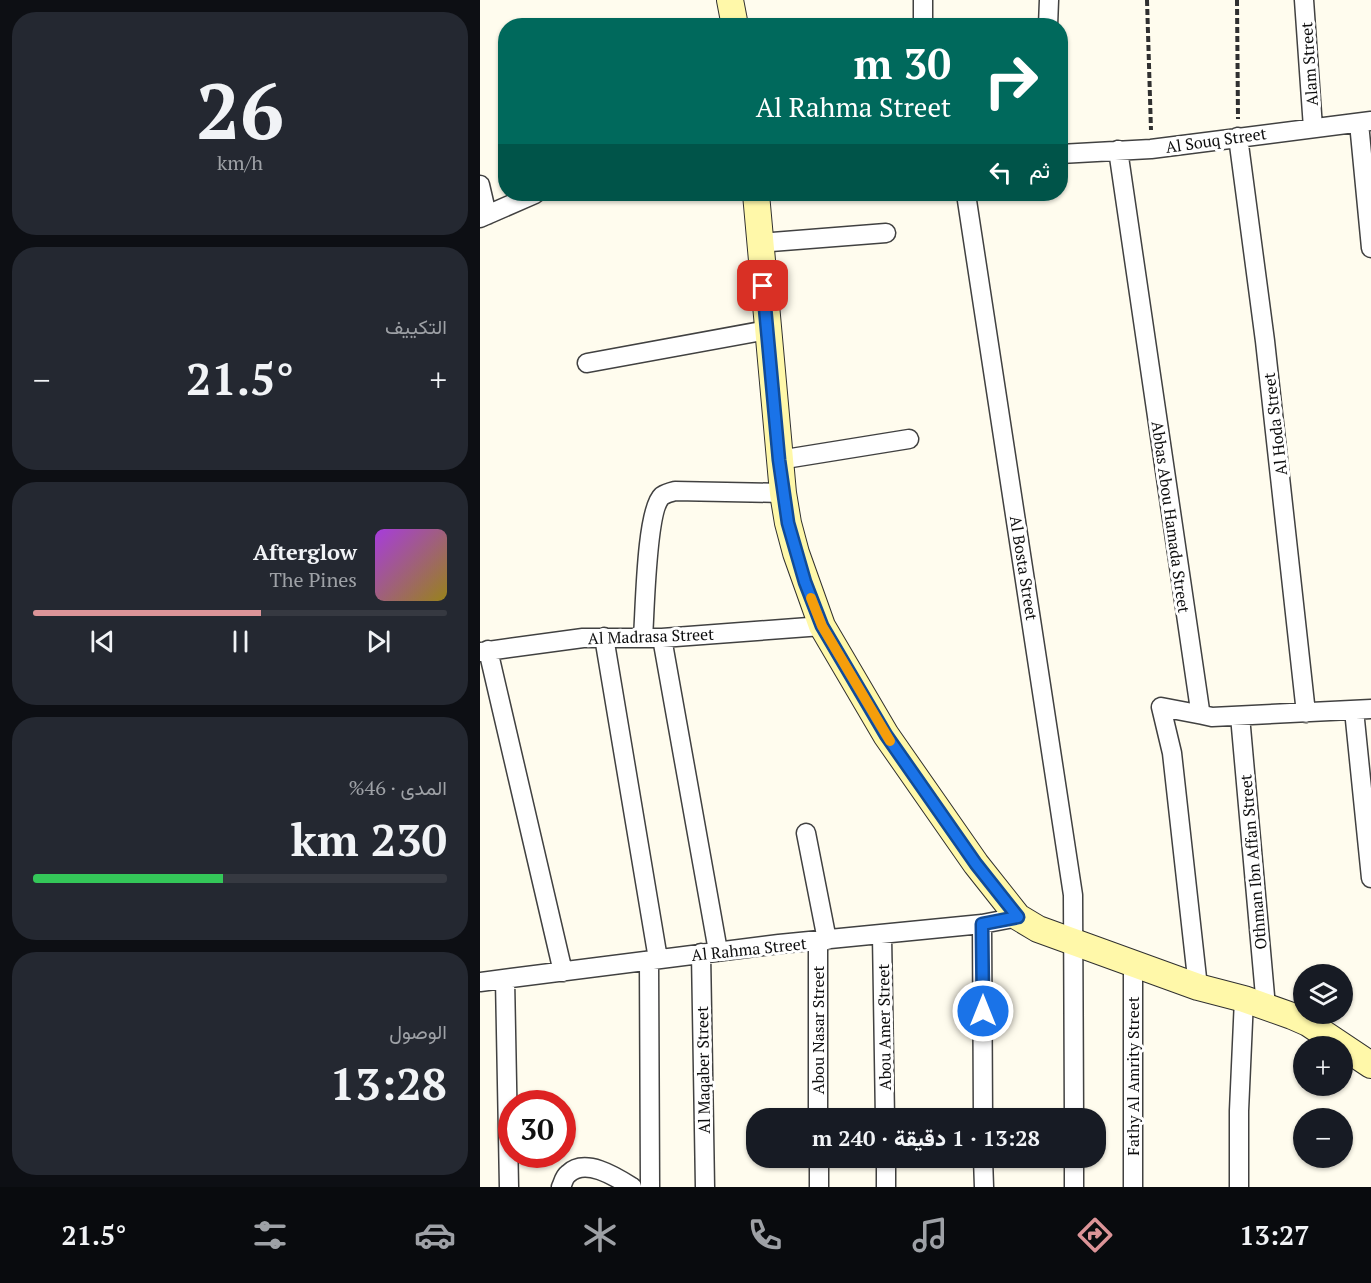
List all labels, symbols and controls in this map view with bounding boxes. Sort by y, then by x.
street label: Alam Street [1295,21,1323,107]
text: 30 m [853,35,951,91]
icon: right [972,42,1050,120]
text: 26 [196,58,284,161]
text: Al Rahma Street [756,89,951,125]
street label: Al Souq Street [1164,122,1268,158]
text: km/h [217,149,263,176]
text: ثم [1029,155,1050,184]
icon: left [984,156,1017,189]
pin [737,260,788,311]
icon: arrive [746,269,779,302]
text: التكييف [385,313,447,340]
text: 21.5° [186,348,294,408]
text: − [33,358,51,401]
text: + [429,358,447,401]
street label: Al Hoda Street [1258,371,1292,477]
street label: Abbas Abou Hamada Street [1147,420,1195,614]
street label: Al Bosta Street [1005,514,1043,622]
text: Afterglow [253,537,357,566]
text: The Pines [269,566,357,593]
street label: Al Madrasa Street [588,623,715,649]
icon: previous [86,625,119,658]
icon: pause [224,625,257,658]
icon: next [362,625,395,658]
street label: Othman Ibn Affan Street [1234,773,1272,951]
text: المدى · 46% [348,774,447,801]
text: 230 km [291,809,447,869]
street label: Al Rahma Street [690,932,808,966]
street label: Abou Amer Street [872,963,896,1091]
map controls [1293,964,1353,1168]
button: layers [1293,964,1353,1024]
street label: Abou Nasar Street [807,965,829,1095]
position arrow [951,979,1015,1043]
street label: Fathy Al Amrity Street [1122,996,1144,1156]
street label: Al Maqaber Street [691,1006,715,1134]
text: الوصول [389,1018,447,1045]
button: + [1293,1036,1353,1096]
text: 13:28 [330,1053,447,1113]
speed limit sign: 30 [498,1090,576,1168]
button: − [1293,1108,1353,1168]
text: 13:28 · 1 دقيقة · 240 m [812,1123,1040,1152]
icon: filters [249,1214,291,1256]
icon: car [414,1214,456,1256]
icon: climate [579,1214,621,1256]
icon: phone [744,1214,786,1256]
icon: music [909,1214,951,1256]
icon: directions [1074,1214,1116,1256]
text: 21.5° [62,1217,126,1253]
text: 13:27 [1239,1217,1310,1253]

